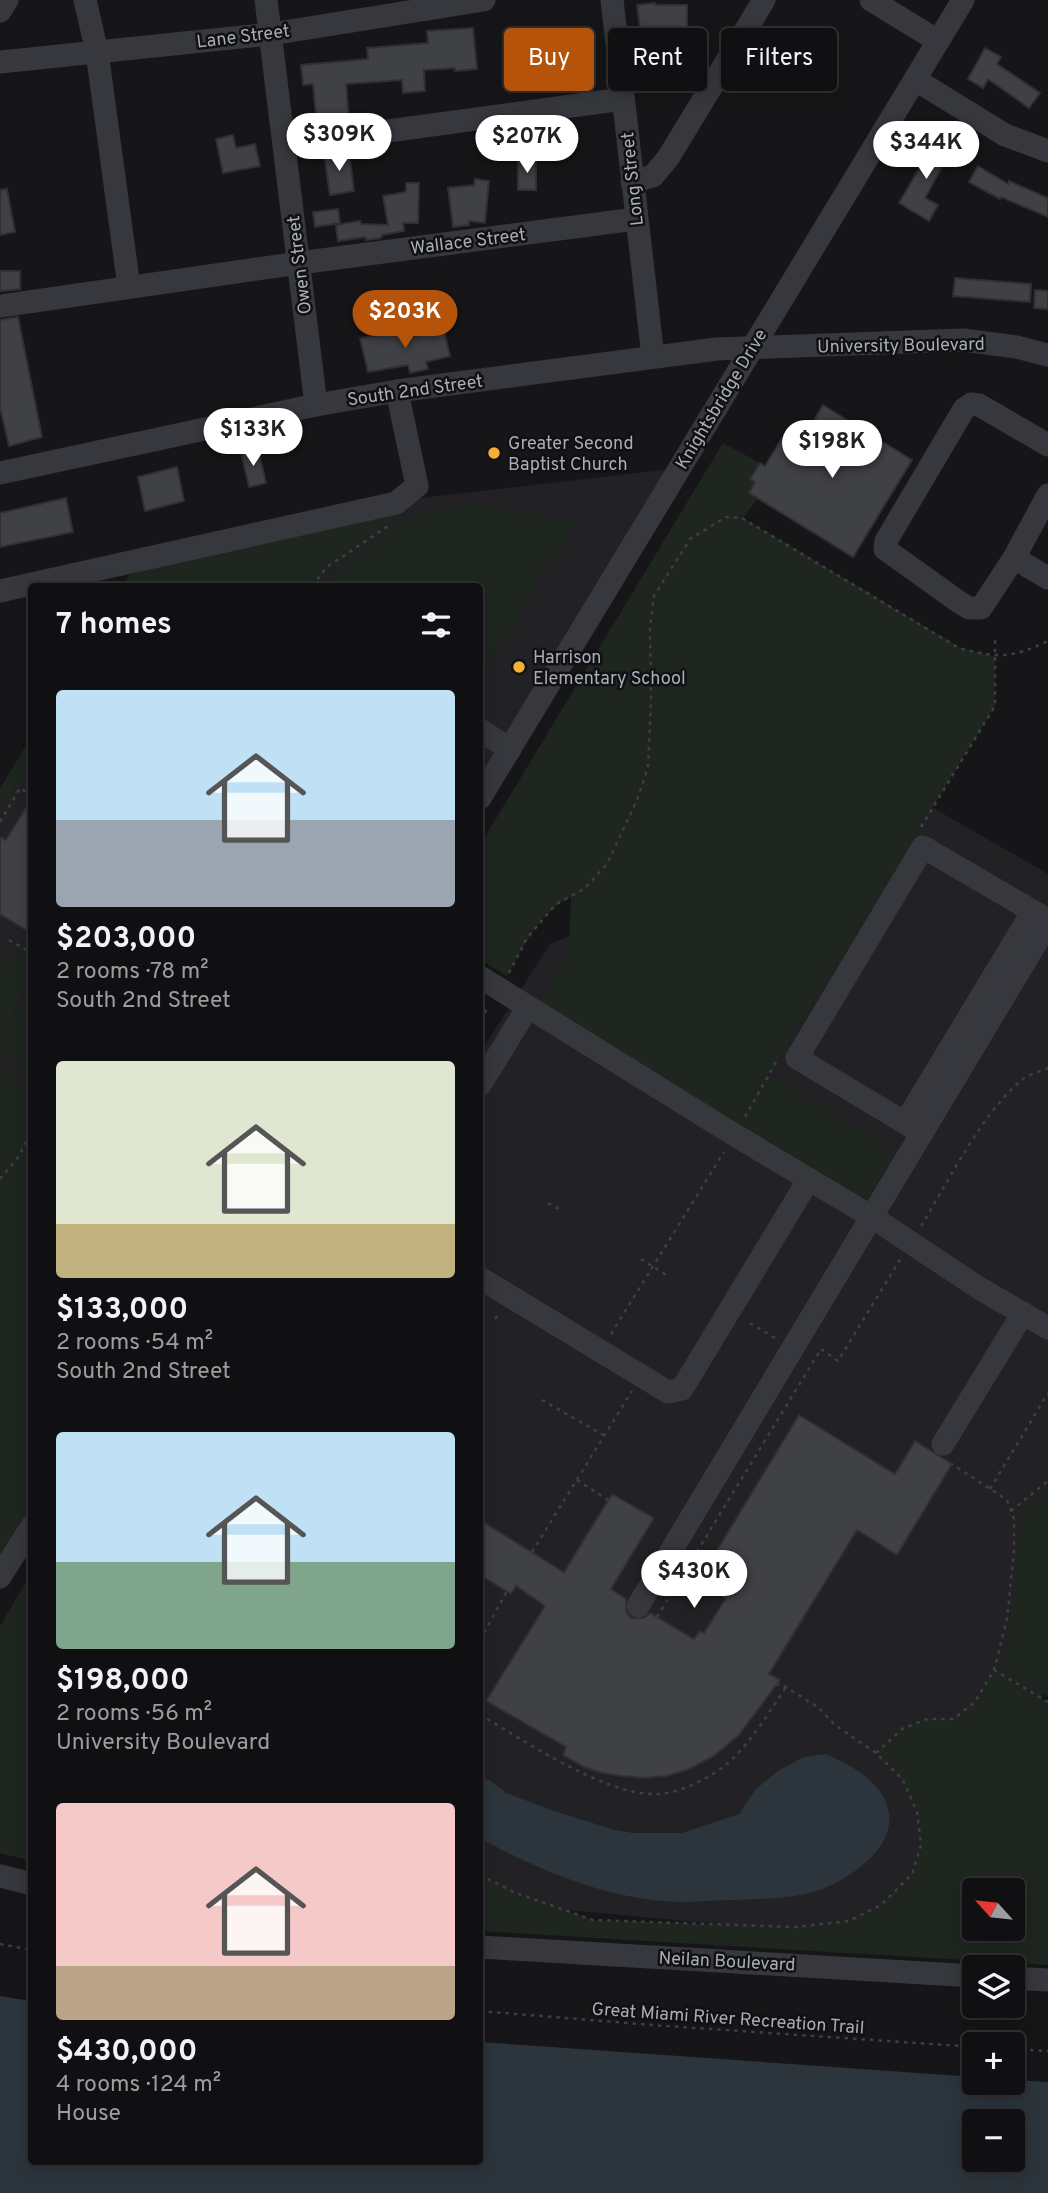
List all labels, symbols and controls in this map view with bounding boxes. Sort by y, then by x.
street label: Lane Street [195,20,291,55]
chip: Buy [504,28,594,91]
chip: Rent [608,28,707,91]
chip: Filters [721,28,837,91]
pin: $309K [290,114,388,173]
pin: $207K [478,116,576,175]
text: $309K [303,121,375,150]
pin: $344K [877,122,975,181]
text: $207K [491,123,563,152]
text: $344K [889,129,963,158]
street label: Long Street [617,131,650,227]
street label: Owen Street [283,214,318,316]
street label: Wallace Street [409,224,527,261]
pin: $203K [356,290,454,350]
text: $203K [368,298,442,327]
street label: Knightsbridge Drive [671,325,773,474]
street label: University Boulevard [817,334,985,359]
street label: South 2nd Street [346,371,485,412]
pin: $133K [204,408,302,468]
text: $133K [220,416,286,445]
pin: $198K [783,420,881,480]
text: $198K [798,428,866,457]
place label: Greater Second Baptist Church [508,433,634,477]
marker: Greater Second Baptist Church [486,445,502,461]
icon: filters [417,606,455,644]
text: 7 homes [56,607,172,644]
place label: Harrison Elementary School [533,647,686,691]
marker: Harrison Elementary School [511,659,527,675]
icon: home [193,735,319,861]
text: $203,000 [56,921,196,958]
text: 2 rooms · 78 m² [56,958,209,987]
text: South 2nd Street [56,987,231,1016]
icon: home [193,1106,319,1232]
text: $133,000 [56,1292,188,1329]
text: 2 rooms · 54 m² [56,1329,213,1358]
text: South 2nd Street [56,1358,231,1387]
icon: home [193,1477,319,1603]
pin: $430K [645,1550,743,1610]
text: $430K [657,1558,731,1587]
text: $198,000 [56,1663,190,1700]
text: 2 rooms · 56 m² [56,1700,212,1729]
text: University Boulevard [56,1729,270,1758]
icon: home [193,1848,319,1974]
north arrow [962,1878,1026,1941]
map controls [962,1878,1025,2172]
street label: Neilan Boulevard [658,1947,796,1978]
button: layers [962,1955,1025,2018]
street label: Great Miami River Recreation Trail [591,1998,865,2040]
button: + [962,2032,1025,2095]
text: $430,000 [56,2034,198,2071]
text: 4 rooms · 124 m² [56,2071,221,2100]
text: House [56,2100,121,2129]
button: − [962,2109,1025,2172]

